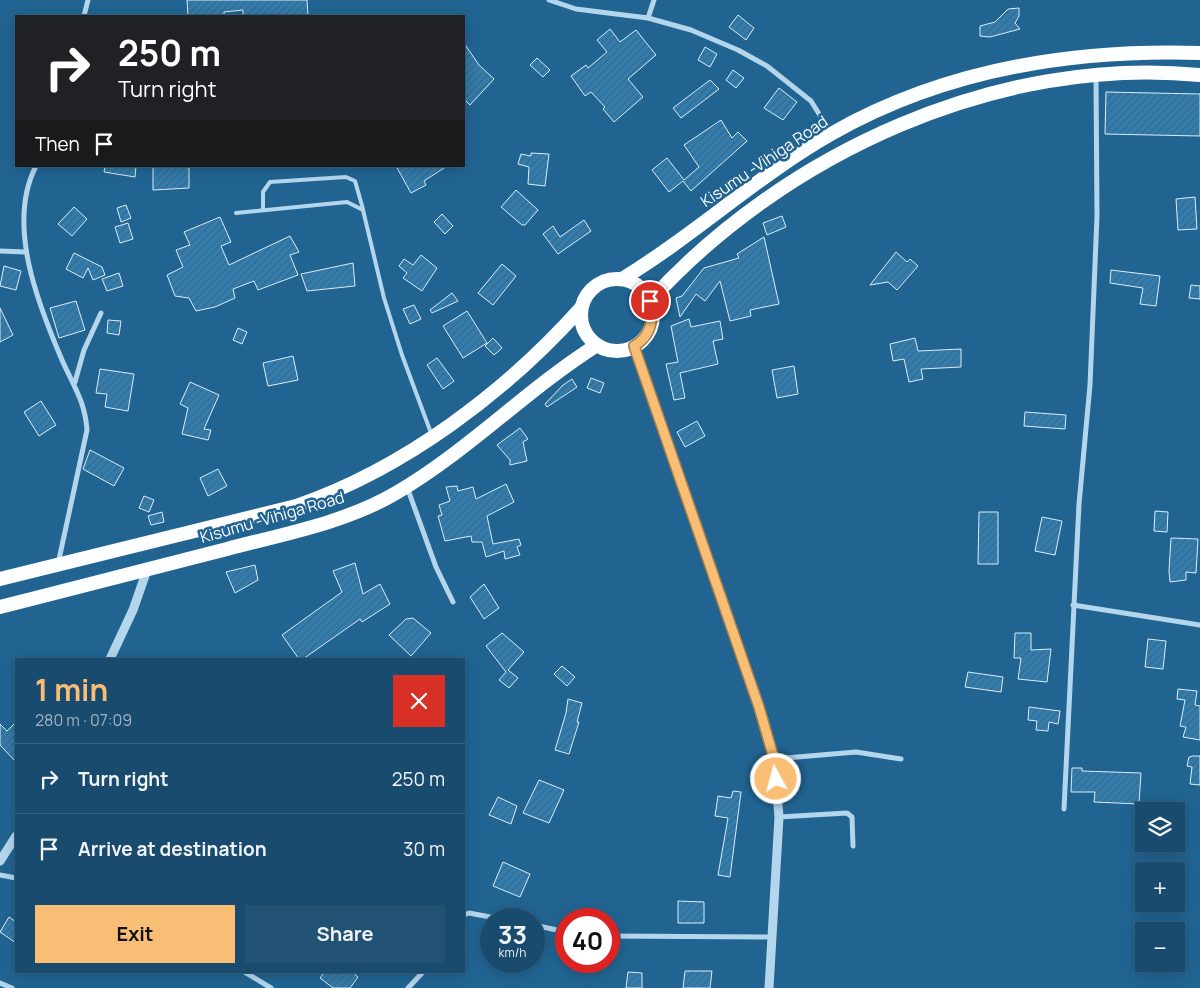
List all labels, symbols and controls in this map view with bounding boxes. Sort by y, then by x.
text: 250 m [118,29,221,77]
icon: right [35,35,100,100]
text: Turn right [118,74,216,104]
street label: Kisumu -Vihiga Road [696,110,832,212]
icon: arrive [90,130,118,158]
text: Then [35,131,80,157]
pin [629,280,671,322]
icon: arrive [636,287,664,315]
street label: Kisumu -Vihiga Road [197,486,347,548]
text: 1 min [35,669,108,710]
button: close [393,675,445,727]
text: 280 m · 07:09 [35,709,132,731]
position arrow [749,752,801,804]
icon: right [35,765,63,793]
text: Turn right [78,766,168,792]
text: 250 m [392,766,445,792]
map controls [1135,802,1185,972]
button: layers [1135,802,1185,852]
icon: arrive [35,835,63,863]
text: Arrive at destination [78,836,267,862]
text: 30 m [403,836,445,862]
button: + [1135,862,1185,912]
button: Exit [35,905,235,963]
button: Share [245,905,445,963]
speed limit sign: 40 [555,908,620,973]
text: 33 [498,917,527,952]
button: − [1135,922,1185,972]
text: km/h [499,944,526,961]

